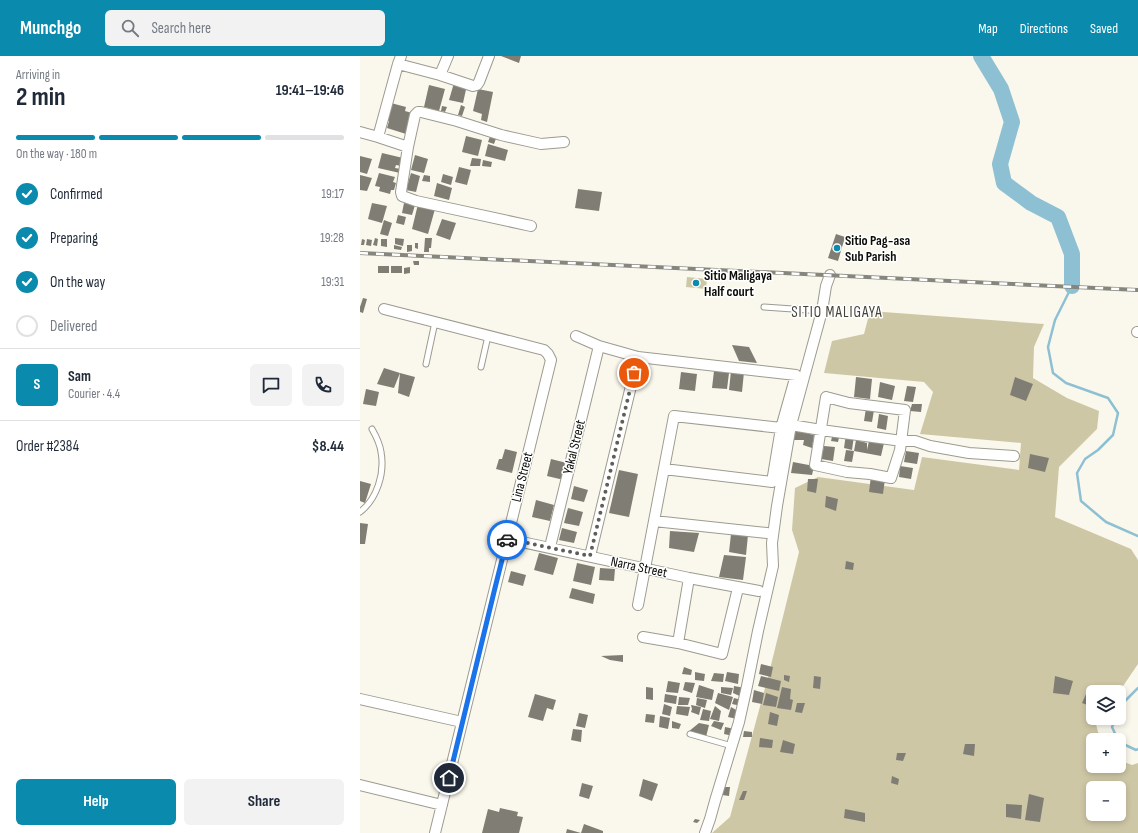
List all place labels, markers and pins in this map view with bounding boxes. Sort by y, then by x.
place label: Sitio Pag-asa Sub Parish [845,232,911,265]
marker: Sitio Pag-asa Sub Parish [832,243,842,253]
place label: Sitio Maligaya Half court [704,267,772,300]
marker: Sitio Maligaya Half court [691,278,701,288]
pin [617,356,651,390]
pin [432,761,466,795]

